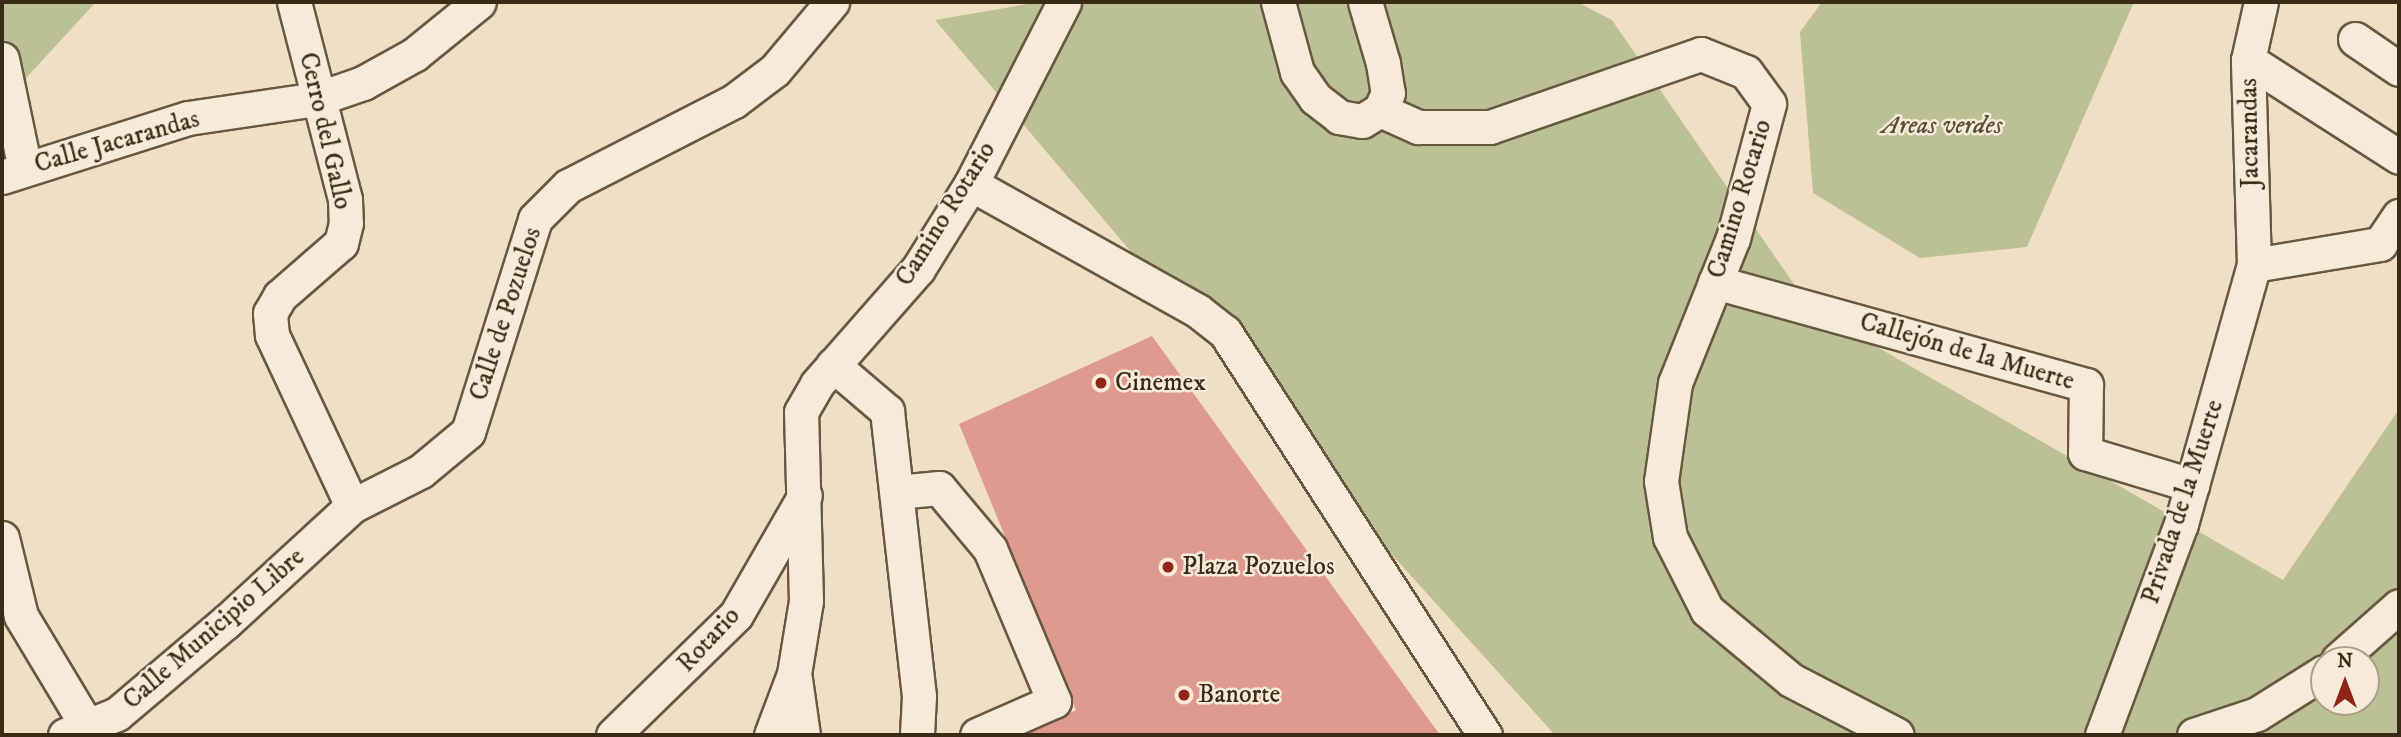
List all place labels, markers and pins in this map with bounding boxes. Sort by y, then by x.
place label: Cinemex [1115,367,1206,399]
marker: Cinemex [1093,375,1109,391]
place label: Plaza Pozuelos [1182,551,1335,583]
marker: Plaza Pozuelos [1160,559,1176,575]
place label: Banorte [1198,679,1280,711]
marker: Banorte [1176,687,1192,703]

